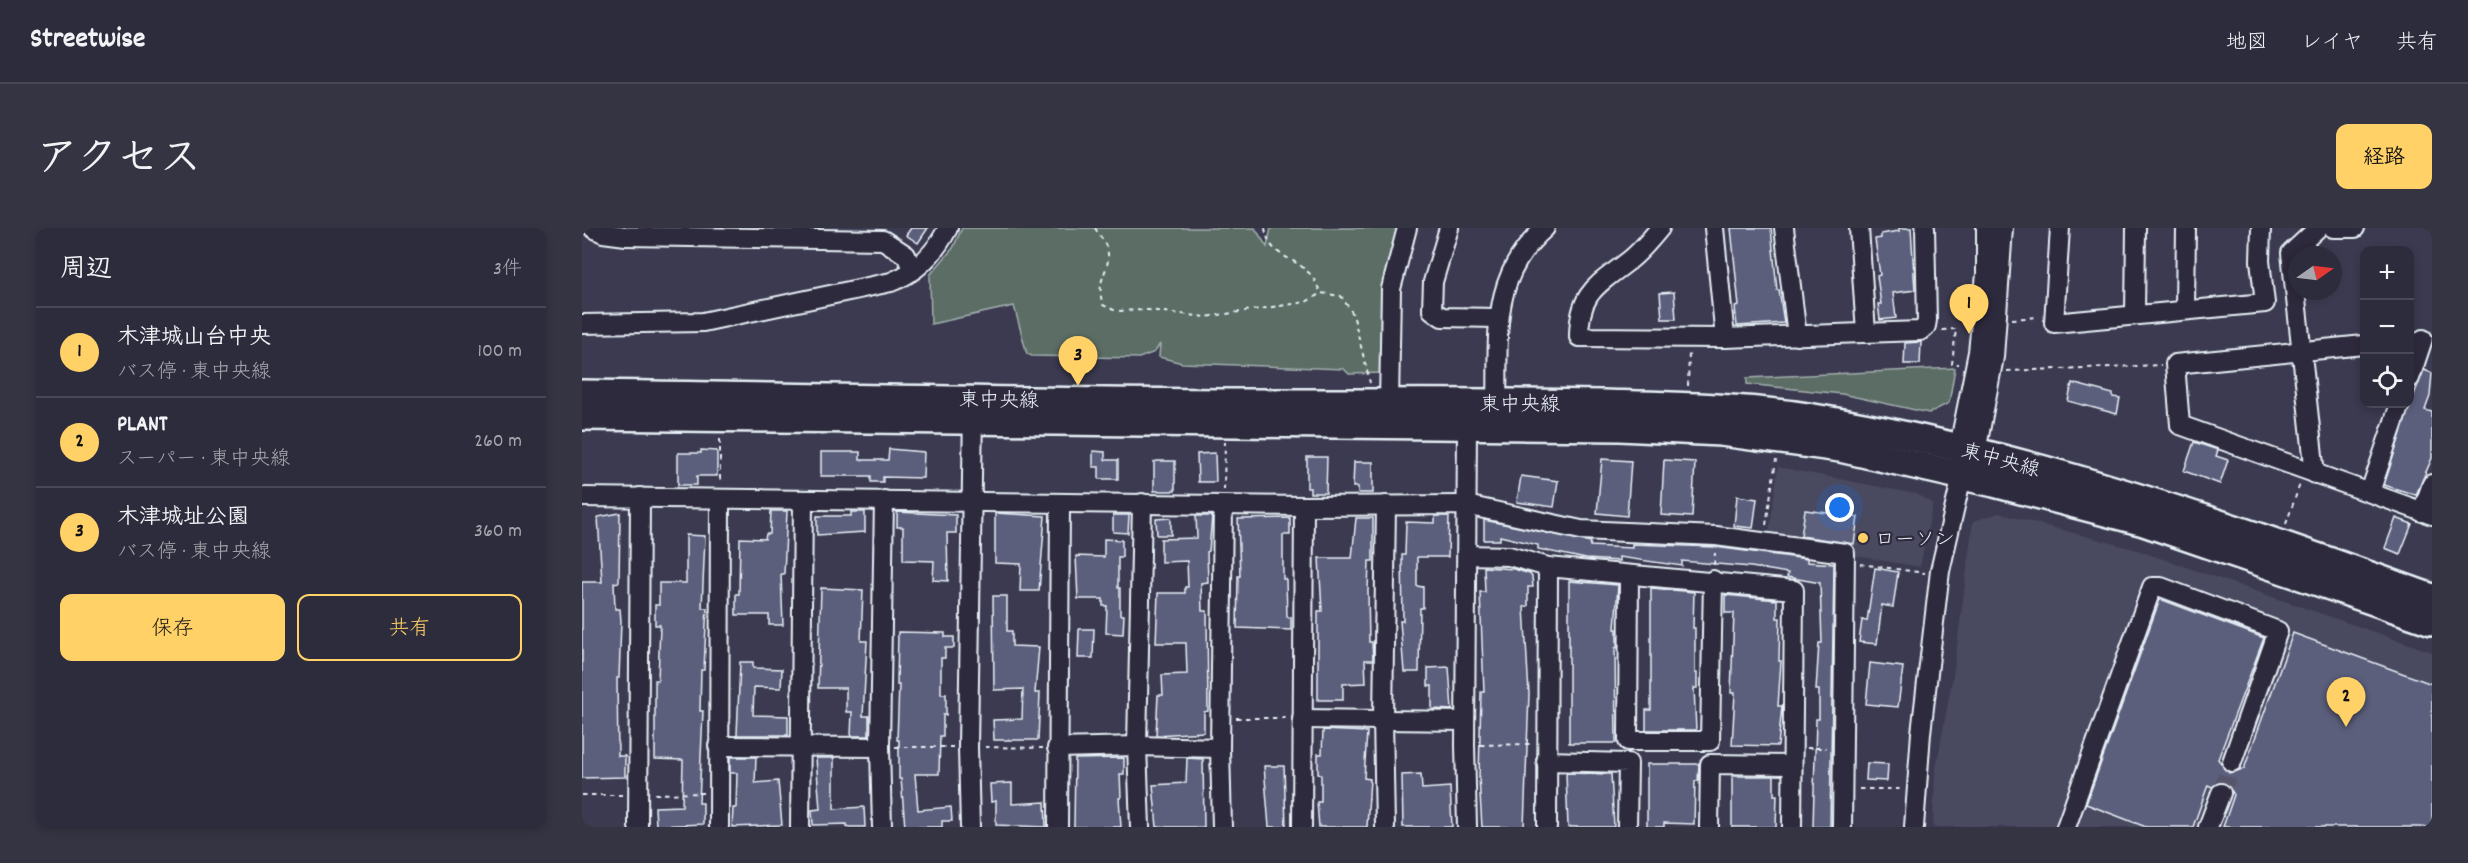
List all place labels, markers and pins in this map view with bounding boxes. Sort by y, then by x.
pin: 1 [1950,285,1988,334]
pin: 3 [1058,336,1098,386]
place label: ローソン [1875,527,1955,555]
marker: ローソン [1856,531,1870,545]
pin: 2 [2326,678,2366,727]

